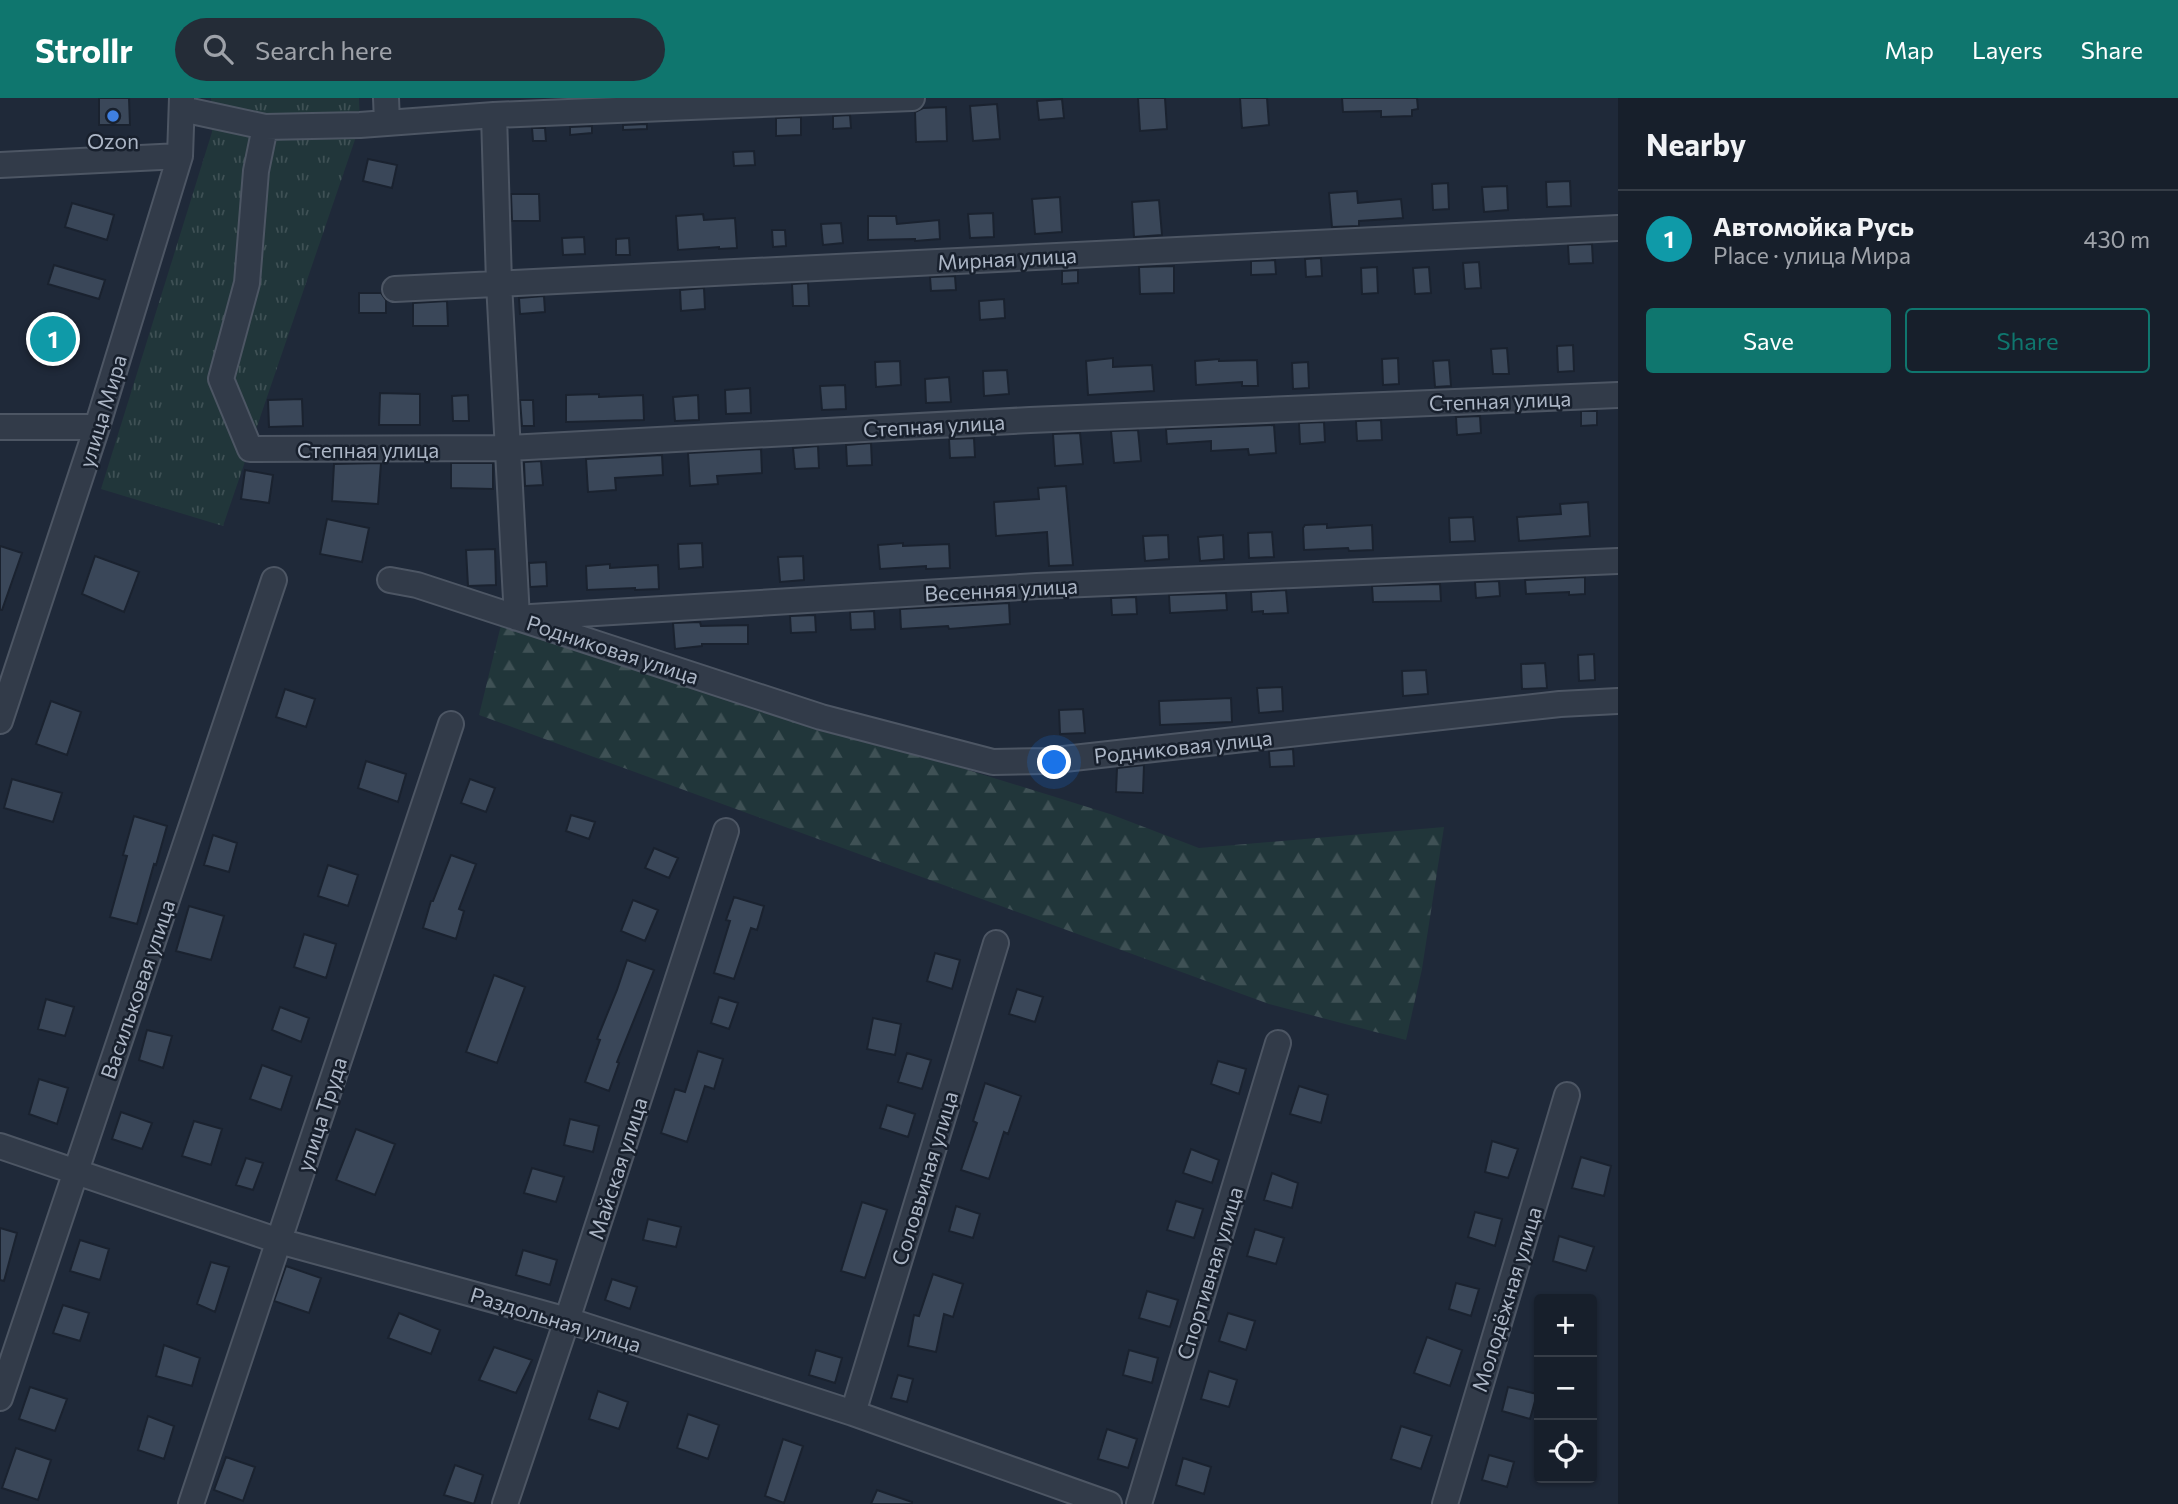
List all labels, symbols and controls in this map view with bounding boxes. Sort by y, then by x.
search box [175,18,665,81]
text: Strollr [35,29,133,70]
icon: search [199,30,237,68]
text: Search here [255,34,392,65]
text: Map [1885,35,1934,64]
text: Layers [1972,35,2043,64]
text: Share [2081,35,2143,64]
marker: Ozon [105,108,121,124]
text: Nearby [1646,125,1746,162]
place label: Ozon [87,128,139,153]
text: Автомойка Русь [1713,210,1914,241]
text: 1 [1664,225,1674,253]
text: 430 m [2084,225,2150,253]
text: Place · улица Мира [1713,241,1911,269]
street label: Мирная улица [937,242,1077,274]
button: Save [1646,308,1891,373]
button: Share [1905,308,2150,373]
pin: 1 [30,313,76,365]
street label: улица Мира [73,352,131,470]
street label: Степная улица [1429,385,1571,415]
street label: Степная улица [862,409,1006,441]
street label: Степная улица [297,437,439,462]
street label: Весенняя улица [924,572,1078,606]
street label: Родниковая улица [524,609,702,689]
street label: Родниковая улица [1093,724,1273,768]
your location [1037,745,1071,779]
street label: Васильковая улица [95,896,179,1082]
street label: улица Труда [291,1054,351,1174]
street label: Соловьиная улица [886,1088,962,1268]
street label: Майская улица [582,1094,652,1242]
street label: Спортивная улица [1171,1184,1247,1362]
street label: Молодёжная улица [1466,1203,1546,1395]
street label: Раздольная улица [468,1281,644,1357]
map controls [1534,1294,1597,1483]
button: + [1534,1294,1597,1357]
button: − [1534,1357,1597,1420]
button: locate [1534,1420,1597,1483]

